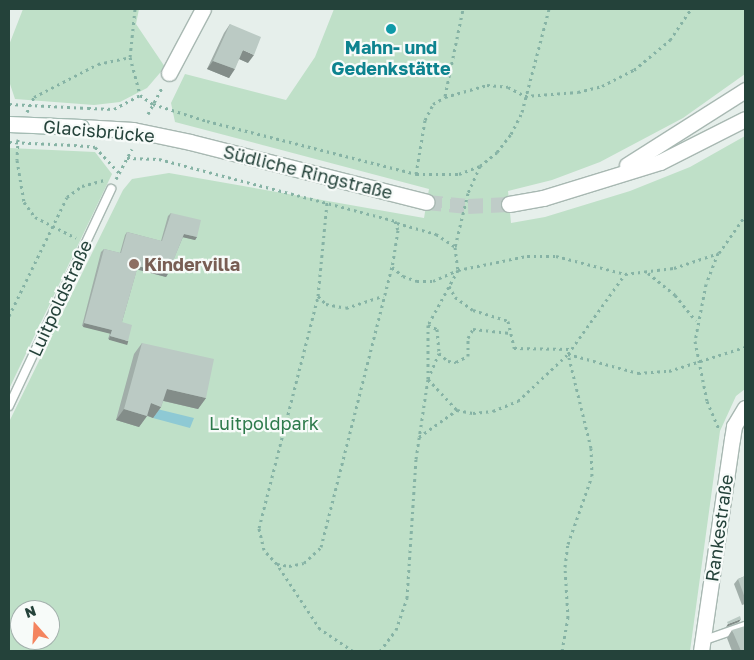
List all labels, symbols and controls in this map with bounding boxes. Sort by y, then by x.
marker: Mahn- und Gedenkstätte [385,23,397,35]
place label: Mahn- und Gedenkstätte [331,37,451,80]
street label: Glacisbrücke [42,115,156,147]
street label: Südliche Ringstraße [221,141,395,203]
street label: Luitpoldstraße [24,236,96,360]
place label: Kindervilla [144,253,240,275]
marker: Kindervilla [128,258,140,270]
park label: Luitpoldpark [209,412,319,434]
street label: Rankestraße [701,473,737,583]
north arrow [10,600,60,650]
text: N [22,602,38,621]

